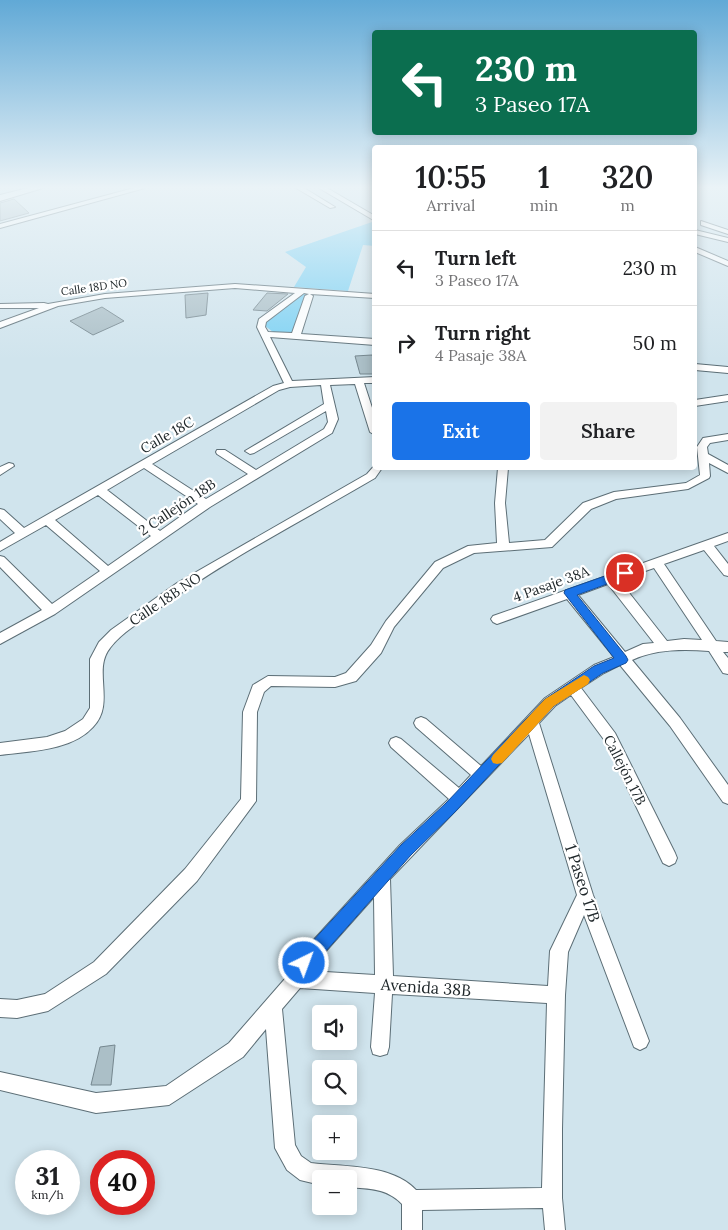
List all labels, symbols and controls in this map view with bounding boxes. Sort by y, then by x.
text: 230 m [475,46,577,91]
icon: left [392,50,457,115]
text: 3 Paseo 17A [475,90,590,118]
text: 10:55 [416,158,486,196]
text: 1 [538,158,550,196]
text: 320 [602,158,653,196]
text: Arrival [426,195,475,215]
text: min [530,195,558,215]
text: m [620,195,635,215]
text: Turn left [435,246,516,270]
icon: left [392,254,420,282]
text: 230 m [623,256,677,280]
text: 3 Paseo 17A [435,270,518,290]
street label: Calle 18D NO [60,275,128,299]
text: Turn right [435,321,531,345]
icon: right [392,329,420,357]
text: 50 m [633,331,677,355]
text: 4 Pasaje 38A [435,345,526,365]
button: Exit [392,402,530,460]
button: Share [540,402,677,460]
street label: Calle 18C [137,412,197,457]
street label: 2 Callejón 18B [135,474,219,539]
pin [604,552,646,594]
icon: arrive [611,559,639,587]
street label: 4 Pasaje 38A [510,562,592,606]
street label: Calle 18B NO [126,568,204,630]
street label: Callejón 17B [600,732,651,808]
street label: 1 Paseo 17B [561,842,605,924]
position arrow [277,936,329,988]
street label: Avenida 38B [379,974,472,1000]
map controls [312,1005,357,1215]
button: sound [312,1005,357,1050]
button: search [312,1060,357,1105]
button: + [312,1115,357,1160]
speed limit sign: 40 [90,1150,155,1215]
text: 31 [35,1160,60,1192]
button: − [312,1170,357,1215]
text: km/h [31,1187,64,1202]

